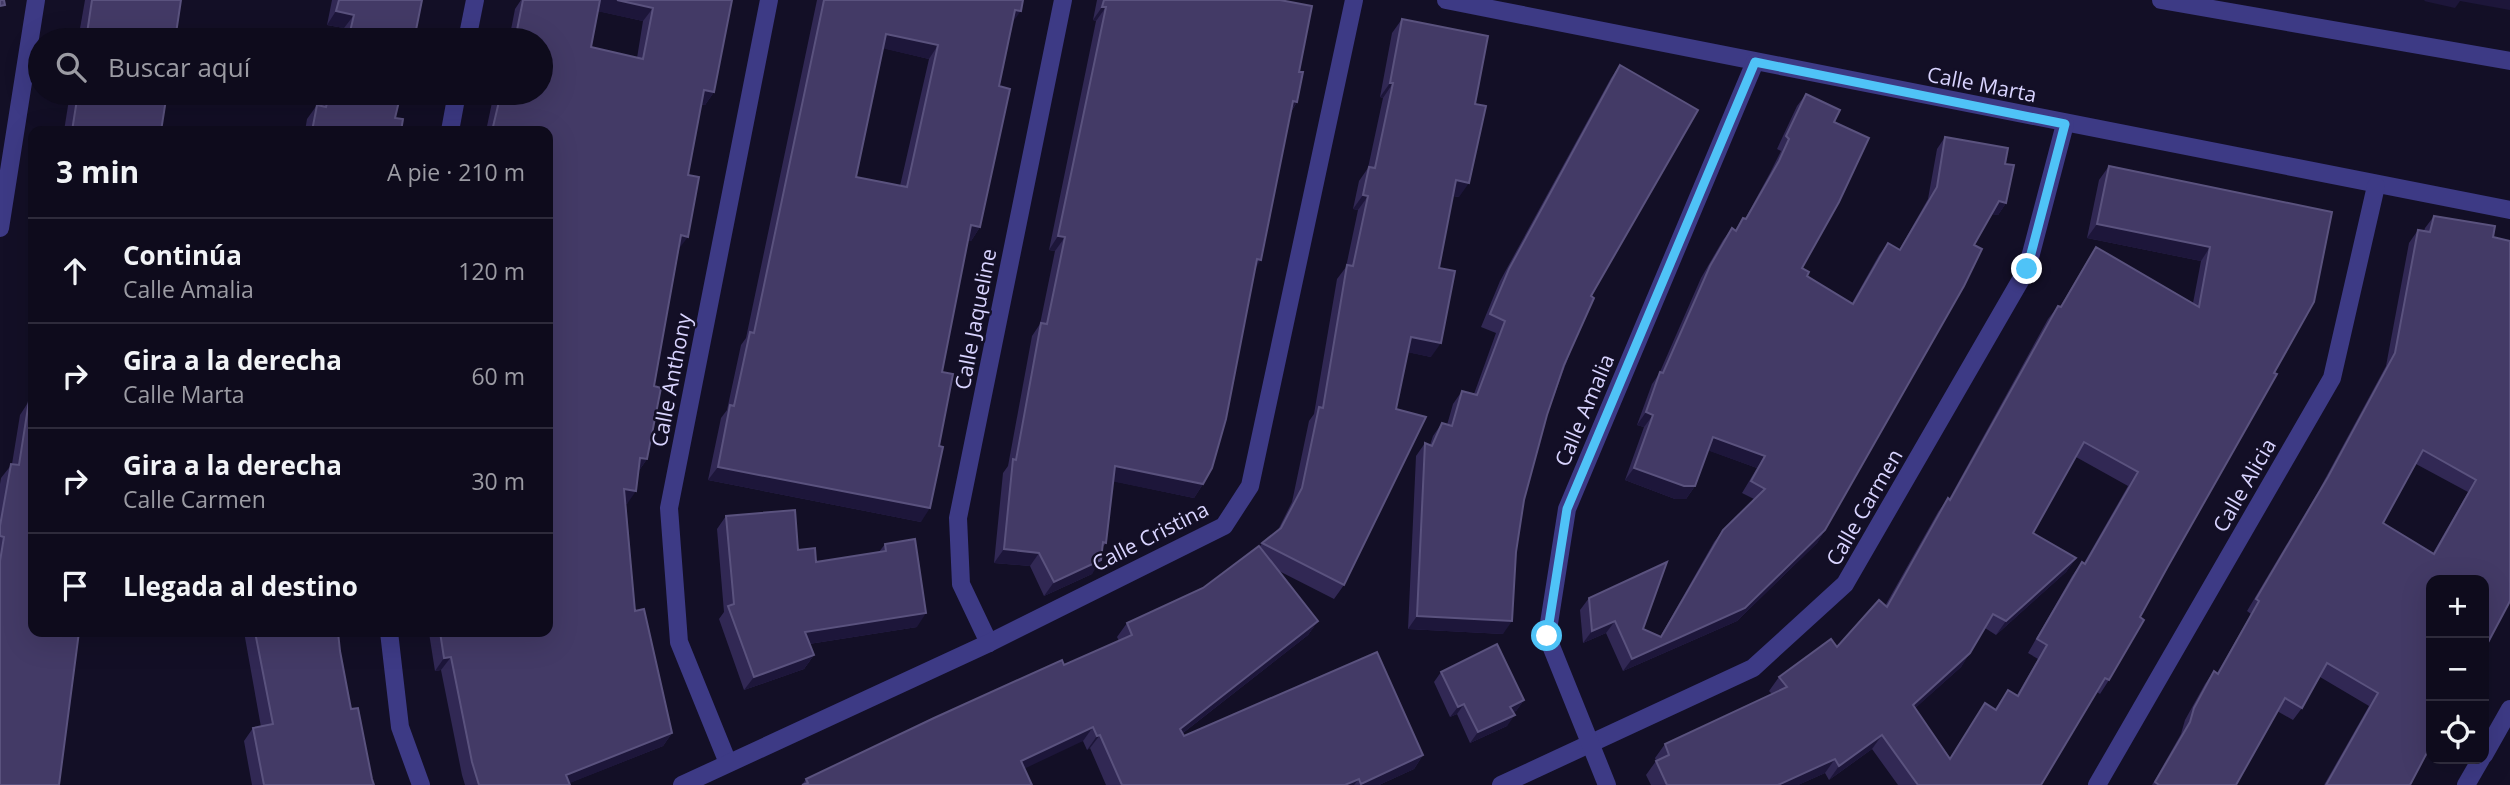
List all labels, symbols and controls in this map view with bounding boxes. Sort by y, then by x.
search box [28,28,553,105]
icon: search [52,48,90,86]
text: Buscar aquí [108,49,250,85]
street label: Calle Marta [1925,60,2039,108]
text: 3 min [56,151,139,192]
text: A pie · 210 m [387,156,525,188]
text: Continúa [123,237,242,273]
street label: Calle Jaqueline [948,246,1002,392]
icon: ahead [56,252,94,290]
route end [2011,253,2042,284]
text: 120 m [458,255,525,287]
text: Calle Amalia [123,273,254,305]
street label: Calle Anthony [644,310,698,449]
text: Gira a la derecha [123,342,342,378]
street label: Calle Amalia [1548,350,1620,470]
icon: right [56,357,94,395]
text: 60 m [471,360,525,392]
text: Calle Marta [123,378,245,410]
street label: Calle Alicia [2206,433,2282,537]
street label: Calle Carmen [1819,444,1909,570]
text: Gira a la derecha [123,447,342,483]
icon: right [56,462,94,500]
text: 30 m [471,465,525,497]
text: Calle Carmen [123,483,266,515]
street label: Calle Cristina [1087,495,1213,577]
icon: arrive [56,567,94,605]
text: Llegada al destino [123,568,358,604]
map controls [2426,575,2489,764]
button: + [2426,575,2489,638]
route start [1531,620,1562,651]
button: − [2426,638,2489,701]
button: locate [2426,701,2489,764]

